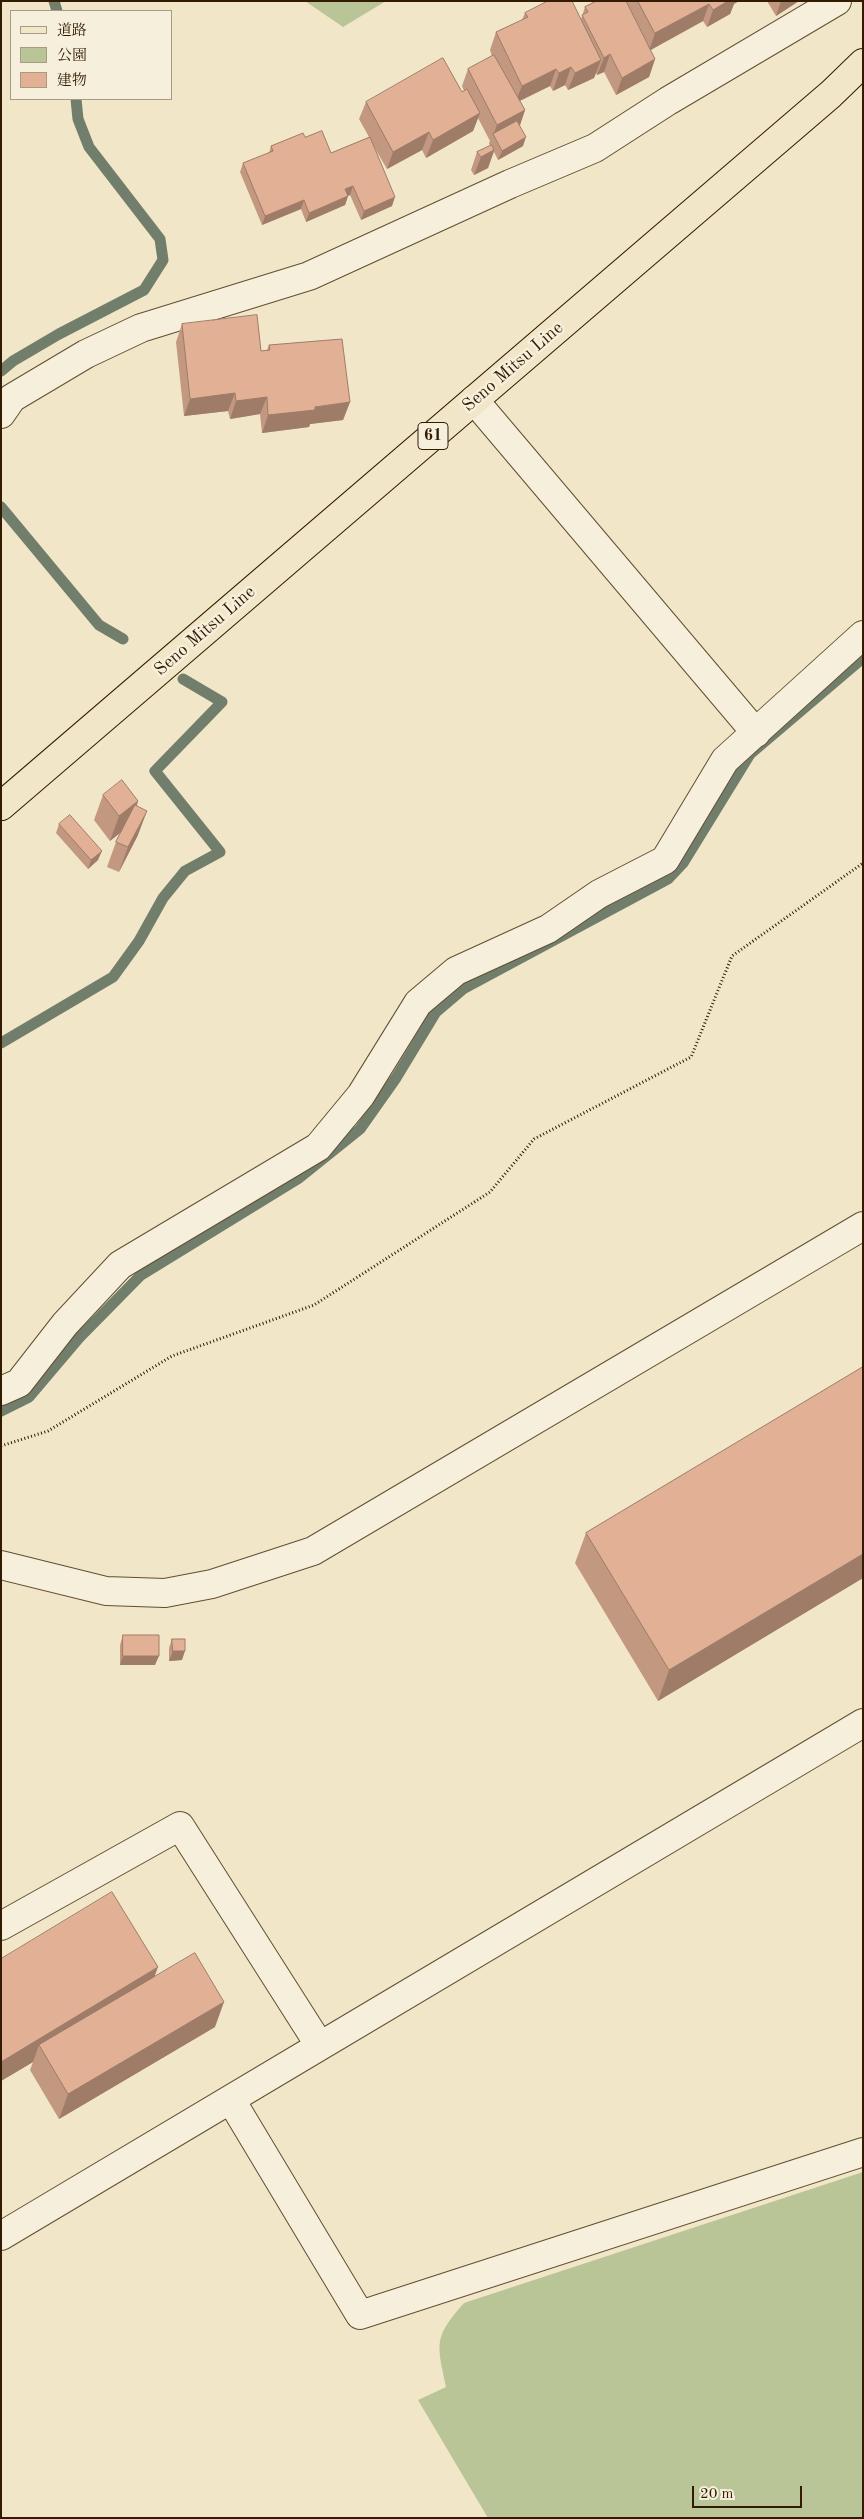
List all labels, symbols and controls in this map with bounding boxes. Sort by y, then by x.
legend [10,10,172,100]
text: 道路 [57,24,87,39]
text: 公園 [57,49,87,64]
text: 建物 [57,74,87,89]
street label: Seno Mitsu Line [458,317,568,417]
road number: 61 [418,422,448,450]
street label: Seno Mitsu Line [150,581,260,681]
scale bar [694,2476,804,2508]
text: 20 m [700,2487,734,2502]

